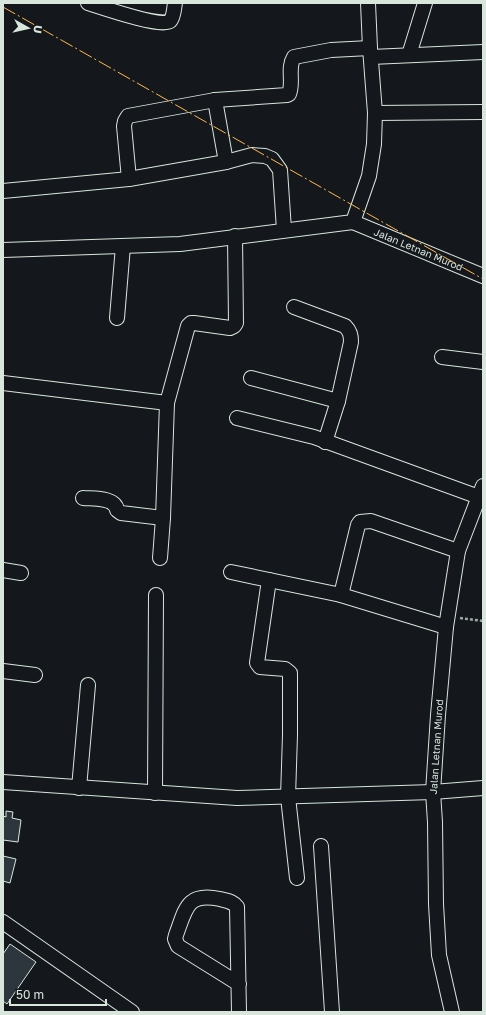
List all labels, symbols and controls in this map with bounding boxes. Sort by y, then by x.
north arrow [8,8,48,48]
text: U [31,25,45,34]
street label: Jalan Letnan Murod [372,225,465,273]
street label: Jalan Letnan Murod [427,699,445,795]
scale bar [10,981,106,1007]
text: 50 m [16,987,44,1002]

